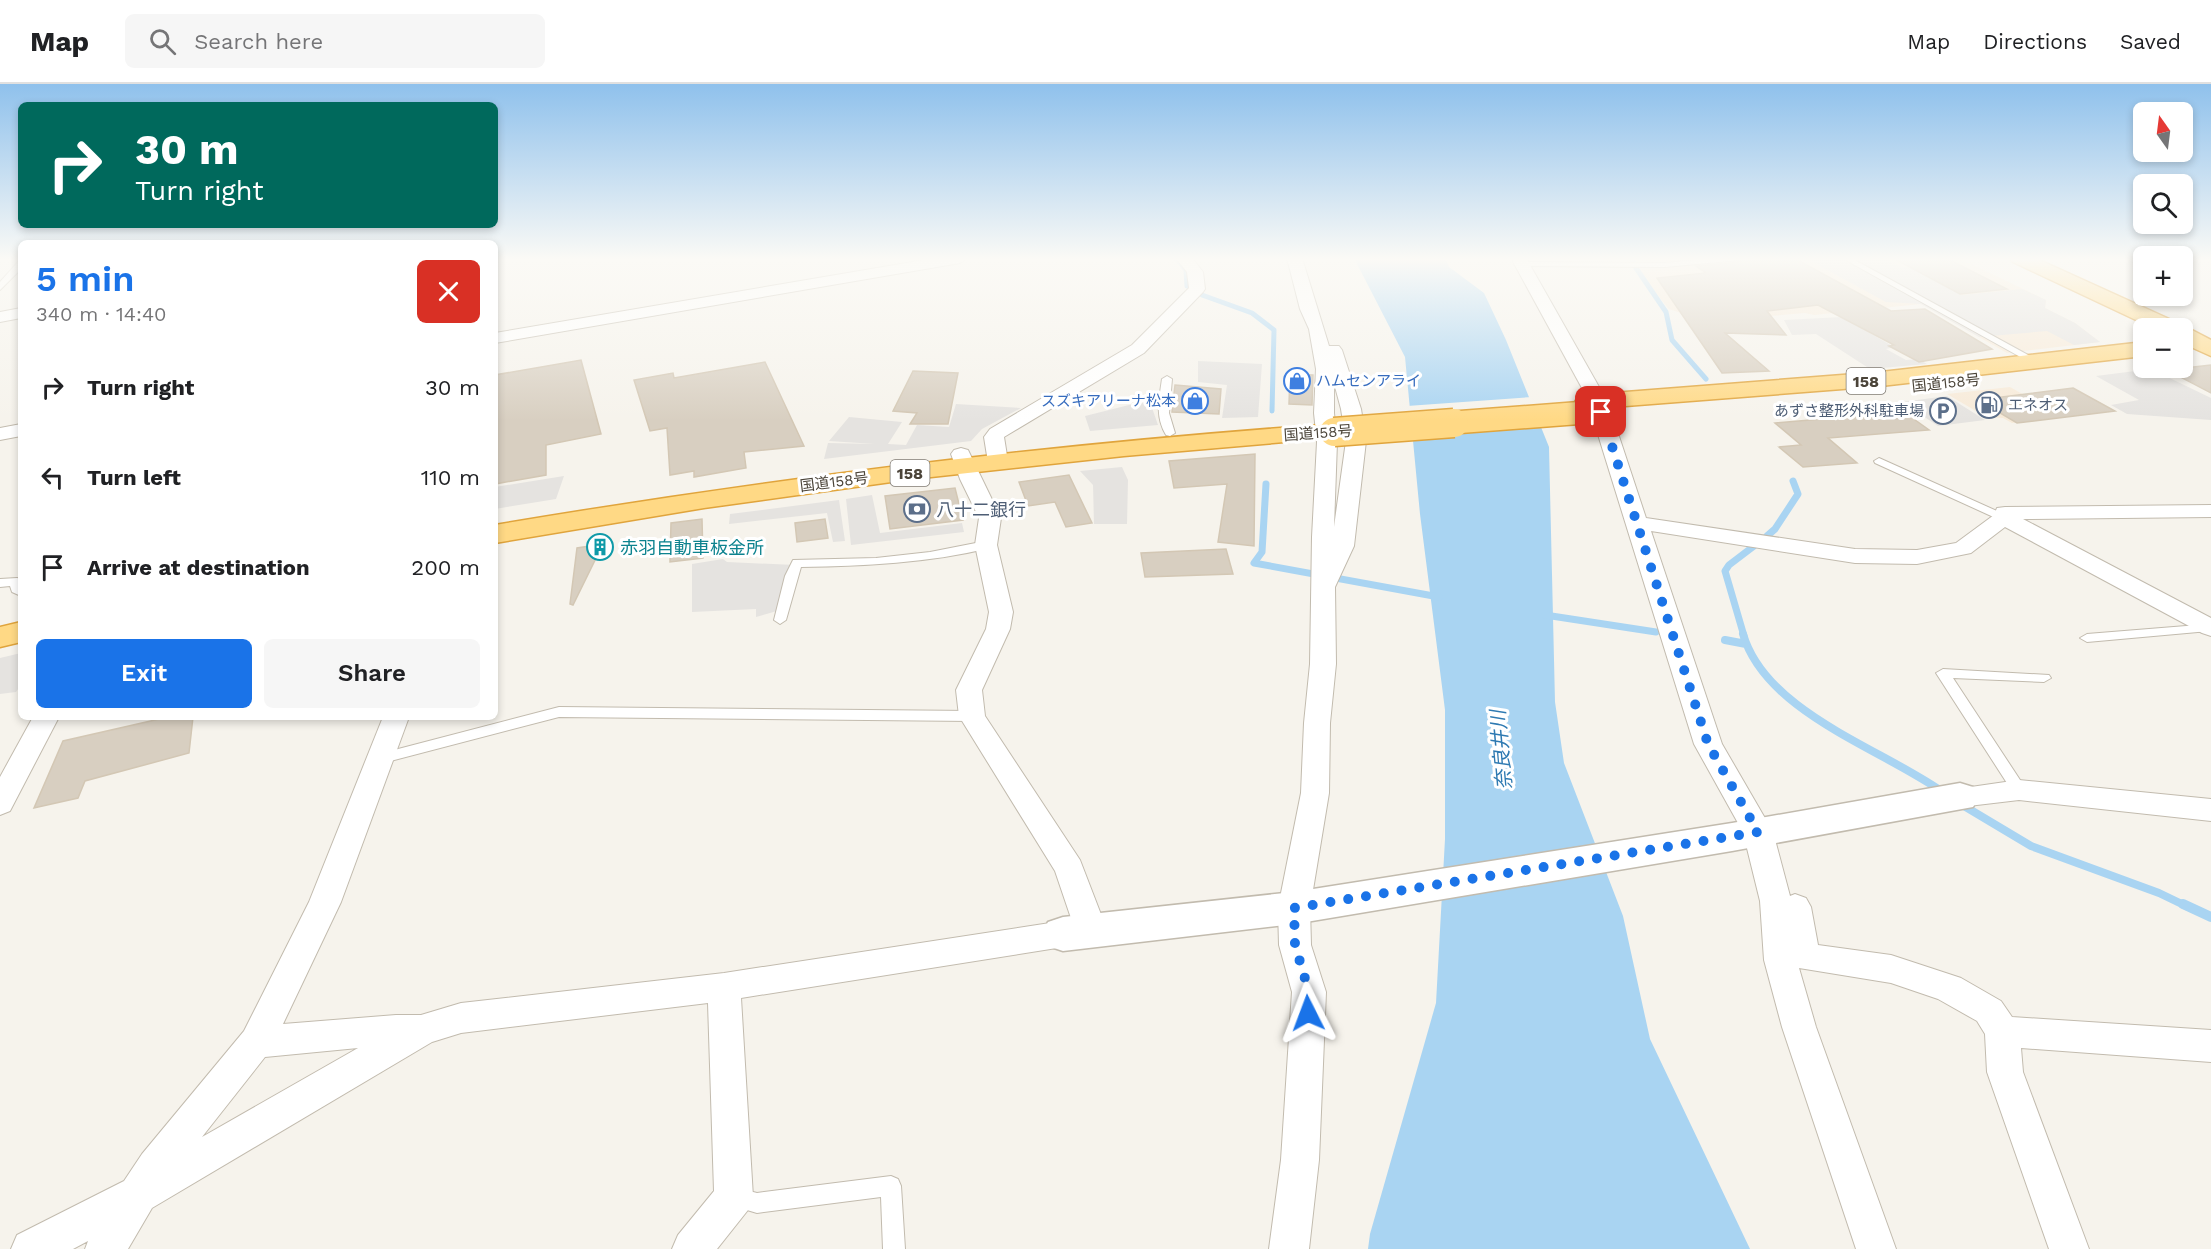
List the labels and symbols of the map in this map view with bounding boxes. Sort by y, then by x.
north arrow [2133,102,2193,162]
shop icon: ハムセンアライ [1282,366,1312,396]
road number: 158 [1846,368,1886,394]
street label: 国道158号 [1911,370,1981,396]
place label: ハムセンアライ [1316,372,1421,390]
shop icon: スズキアリーナ松本 [1180,386,1210,416]
pin [1575,386,1626,437]
fuel station icon: エネオス [1974,390,2004,420]
place label: スズキアリーナ松本 [1041,392,1176,410]
parking icon: あずさ整形外科駐車場 [1928,396,1958,426]
place label: エネオス [2008,396,2068,414]
place label: あずさ整形外科駐車場 [1774,402,1924,420]
street label: 国道158号 [1283,422,1353,444]
road number: 158 [890,460,930,486]
street label: 国道158号 [799,469,869,495]
bank icon: 八十二銀行 [902,494,932,524]
place label: 八十二銀行 [936,499,1026,520]
building icon: 赤羽自動車板金所 [585,532,615,562]
place label: 赤羽自動車板金所 [620,537,764,558]
water label: 奈良井川 [1485,707,1516,791]
position arrow [1276,981,1340,1045]

